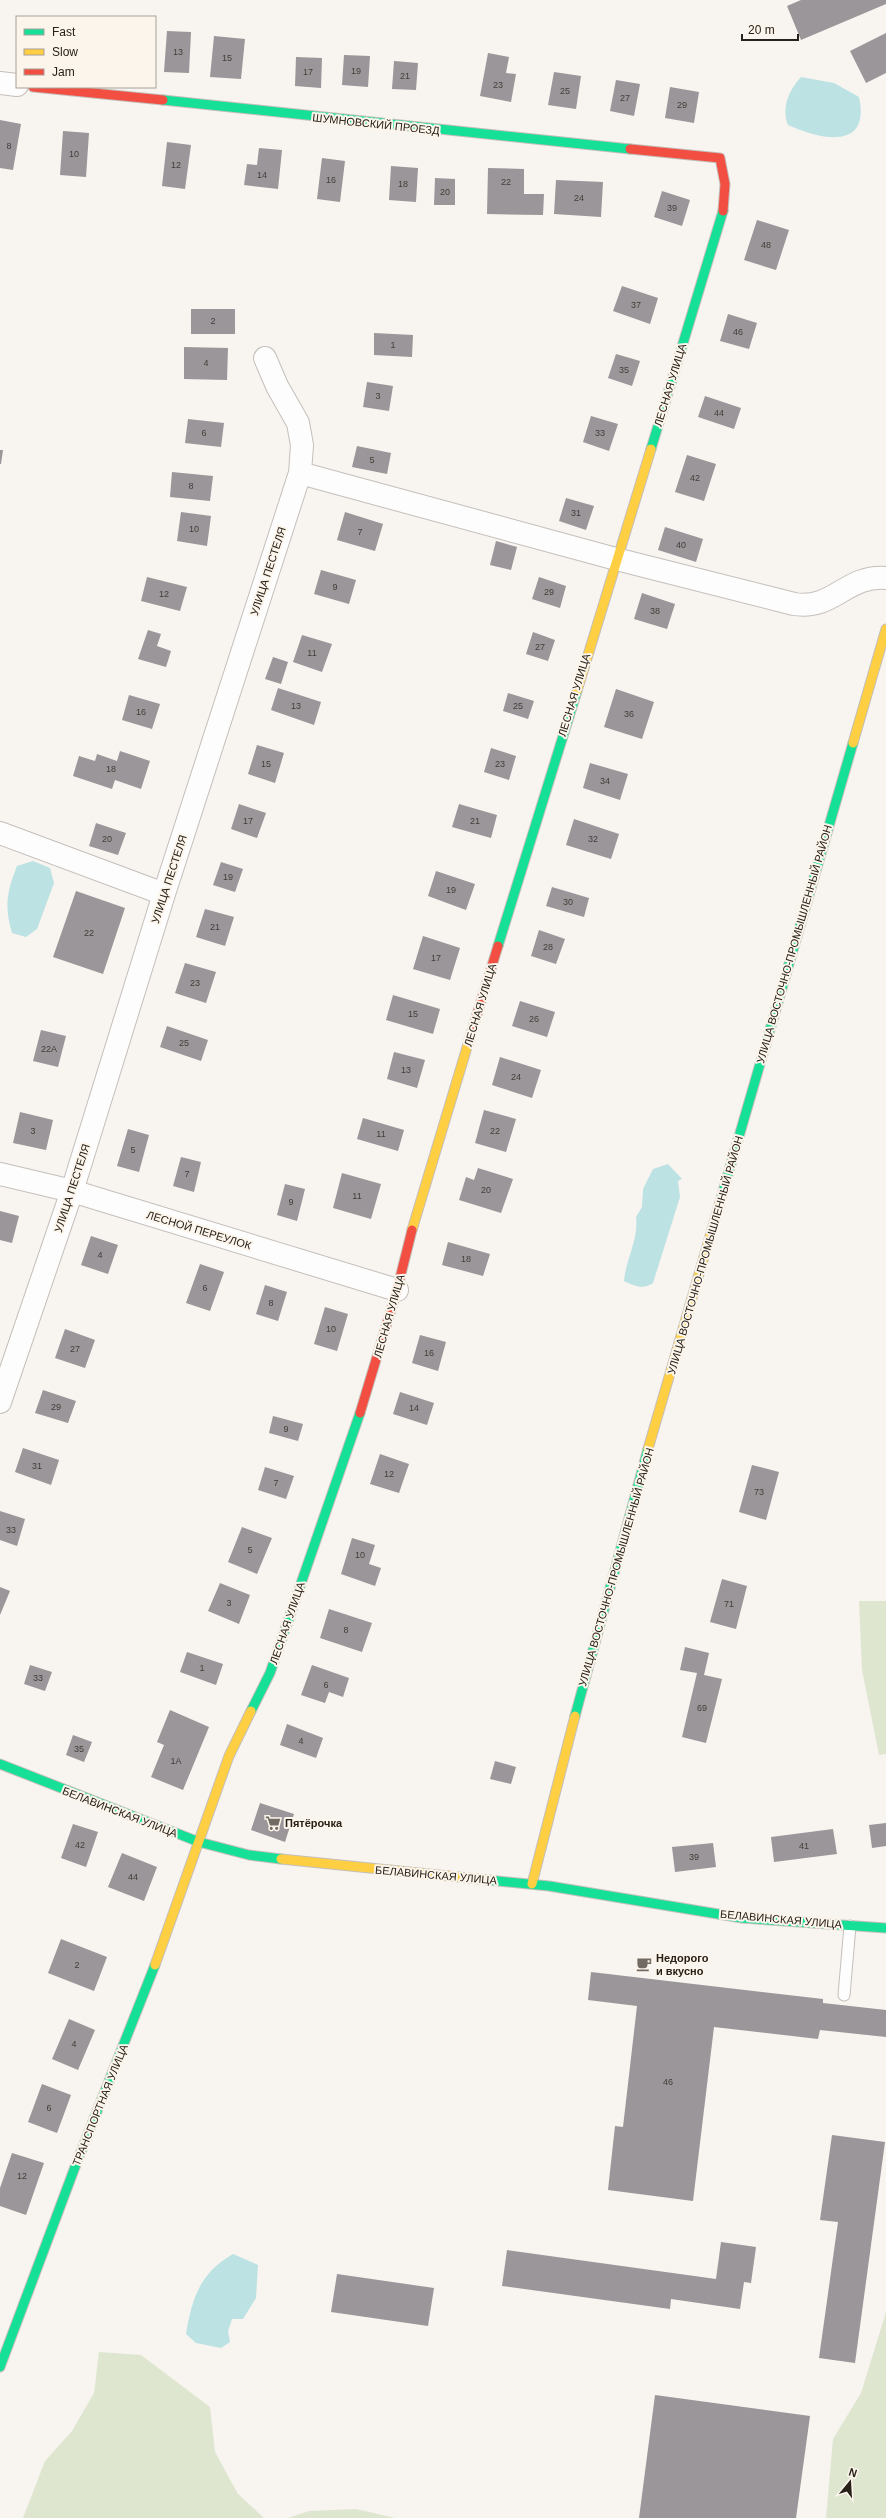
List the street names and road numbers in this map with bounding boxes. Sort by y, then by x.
street label: ШУМНОВСКИЙ ПРОЕЗД [312,111,441,137]
street label: ЛЕСНАЯ УЛИЦА [652,341,689,428]
street label: УЛИЦА ПЕСТЕЛЯ [248,525,288,617]
street label: ЛЕСНАЯ УЛИЦА [556,651,593,738]
street label: УЛИЦА ВОСТОЧНО-ПРОМЫШЛЕННЫЙ РАЙОН [754,823,834,1065]
street label: УЛИЦА ПЕСТЕЛЯ [149,833,189,925]
street label: ЛЕСНАЯ УЛИЦА [462,961,499,1048]
street label: УЛИЦА ВОСТОЧНО-ПРОМЫШЛЕННЫЙ РАЙОН [665,1134,745,1376]
street label: УЛИЦА ПЕСТЕЛЯ [52,1142,92,1234]
street label: ЛЕСНОЙ ПЕРЕУЛОК [145,1208,253,1252]
street label: ЛЕСНАЯ УЛИЦА [371,1272,407,1359]
street label: УЛИЦА ВОСТОЧНО-ПРОМЫШЛЕННЫЙ РАЙОН [576,1446,656,1688]
street label: ЛЕСНАЯ УЛИЦА [267,1580,307,1666]
street label: БЕЛАВИНСКАЯ УЛИЦА [61,1784,180,1840]
street label: БЕЛАВИНСКАЯ УЛИЦА [375,1864,498,1886]
street label: БЕЛАВИНСКАЯ УЛИЦА [720,1908,843,1930]
street label: ТРАНСПОРТНАЯ УЛИЦА [70,2042,130,2168]

